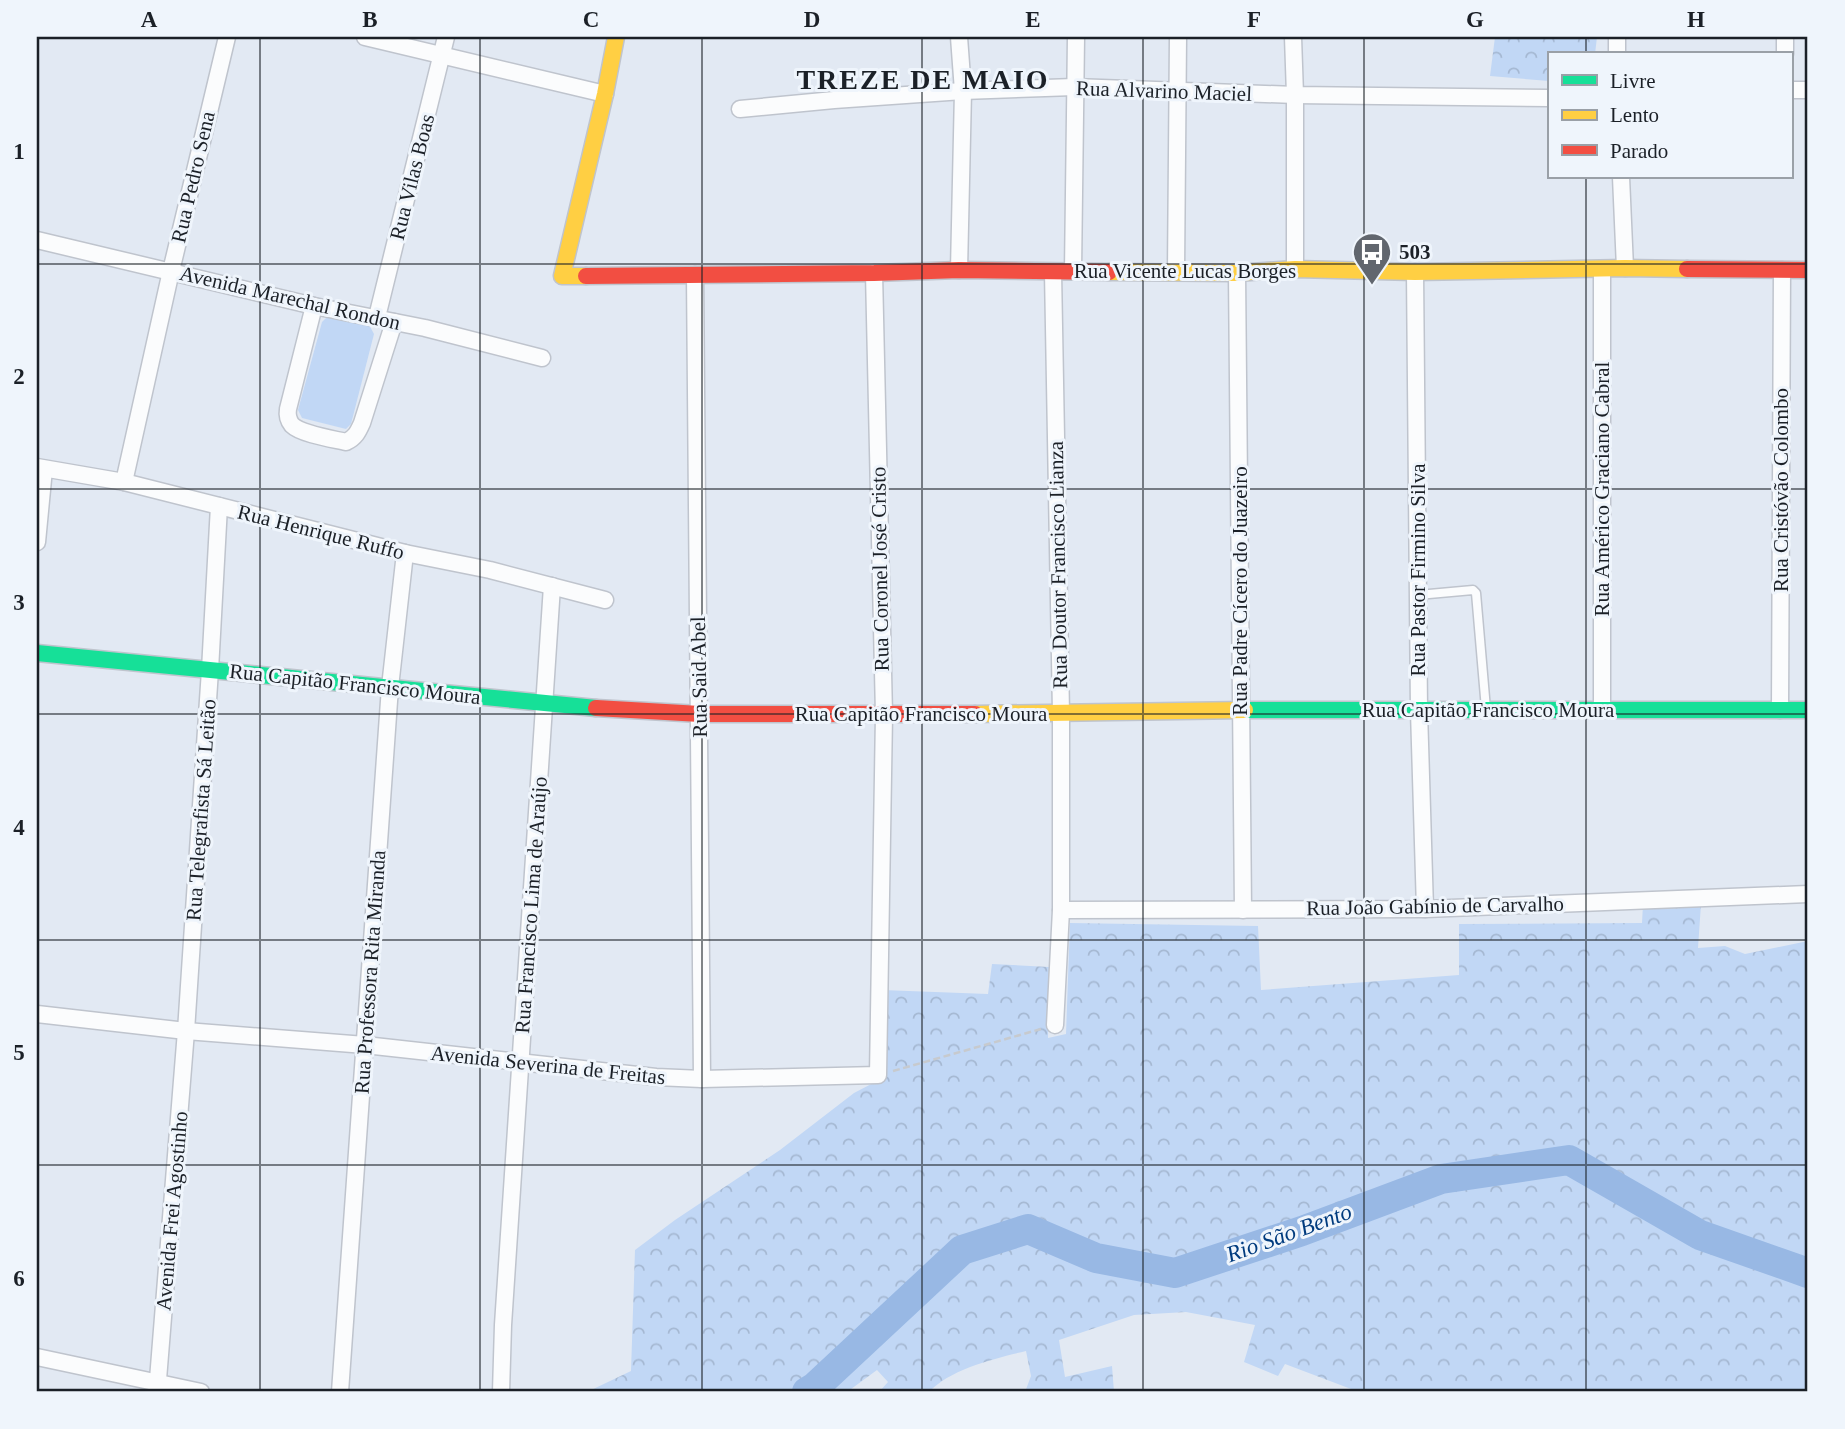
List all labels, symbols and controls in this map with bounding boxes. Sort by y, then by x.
text: A [141,7,158,32]
text: B [362,7,378,32]
text: C [583,7,599,32]
text: D [804,7,820,32]
text: E [1025,7,1041,32]
text: F [1247,7,1261,32]
text: G [1466,7,1484,32]
text: H [1687,7,1705,32]
legend [1548,52,1792,178]
district label: TREZE DE MAIO [796,64,1050,95]
text: Livre [1610,69,1655,93]
street label: Rua Alvarino Maciel [1076,76,1253,106]
text: Lento [1610,103,1659,127]
street label: Rua Pedro Sena [166,108,220,245]
street label: Rua Vilas Boas [385,112,439,242]
text: 1 [13,139,25,164]
text: Parado [1610,139,1668,163]
bus stop icon: 503 [1351,231,1393,286]
place label: 503 [1399,240,1431,264]
street label: Rua Vicente Lucas Borges [1074,259,1296,283]
street label: Avenida Marechal Rondon [177,261,403,335]
street label: Rua Américo Graciano Cabral [1590,361,1614,616]
text: 2 [13,364,25,389]
street label: Rua Cristóvão Colombo [1769,388,1793,592]
street label: Rua Doutor Francisco Lianza [1044,440,1072,689]
street label: Rua Pastor Firmino Silva [1406,463,1430,676]
street label: Rua Coronel José Cristo [866,466,894,672]
street label: Rua Padre Cícero do Juazeiro [1228,466,1252,716]
street label: Rua Henrique Ruffo [235,500,407,564]
text: 3 [13,590,25,615]
street label: Rua Said Abel [686,616,712,738]
street label: Rua Capitão Francisco Moura [228,659,482,709]
street label: Rua Telegrafista Sá Leitão [181,698,221,922]
street label: Rua Capitão Francisco Moura [1362,698,1615,722]
street label: Rua Capitão Francisco Moura [795,702,1048,726]
street label: Rua Francisco Lima de Araújo [510,776,552,1034]
text: 4 [13,815,25,840]
street label: Rua Professora Rita Miranda [350,849,391,1095]
street label: Rua João Gabínio de Carvalho [1306,892,1564,920]
text: 5 [13,1040,25,1065]
street label: Avenida Severina de Freitas [430,1041,666,1089]
street label: Avenida Frei Agostinho [151,1110,193,1312]
water label: Rio São Bento [1222,1199,1355,1268]
text: 6 [13,1266,25,1291]

